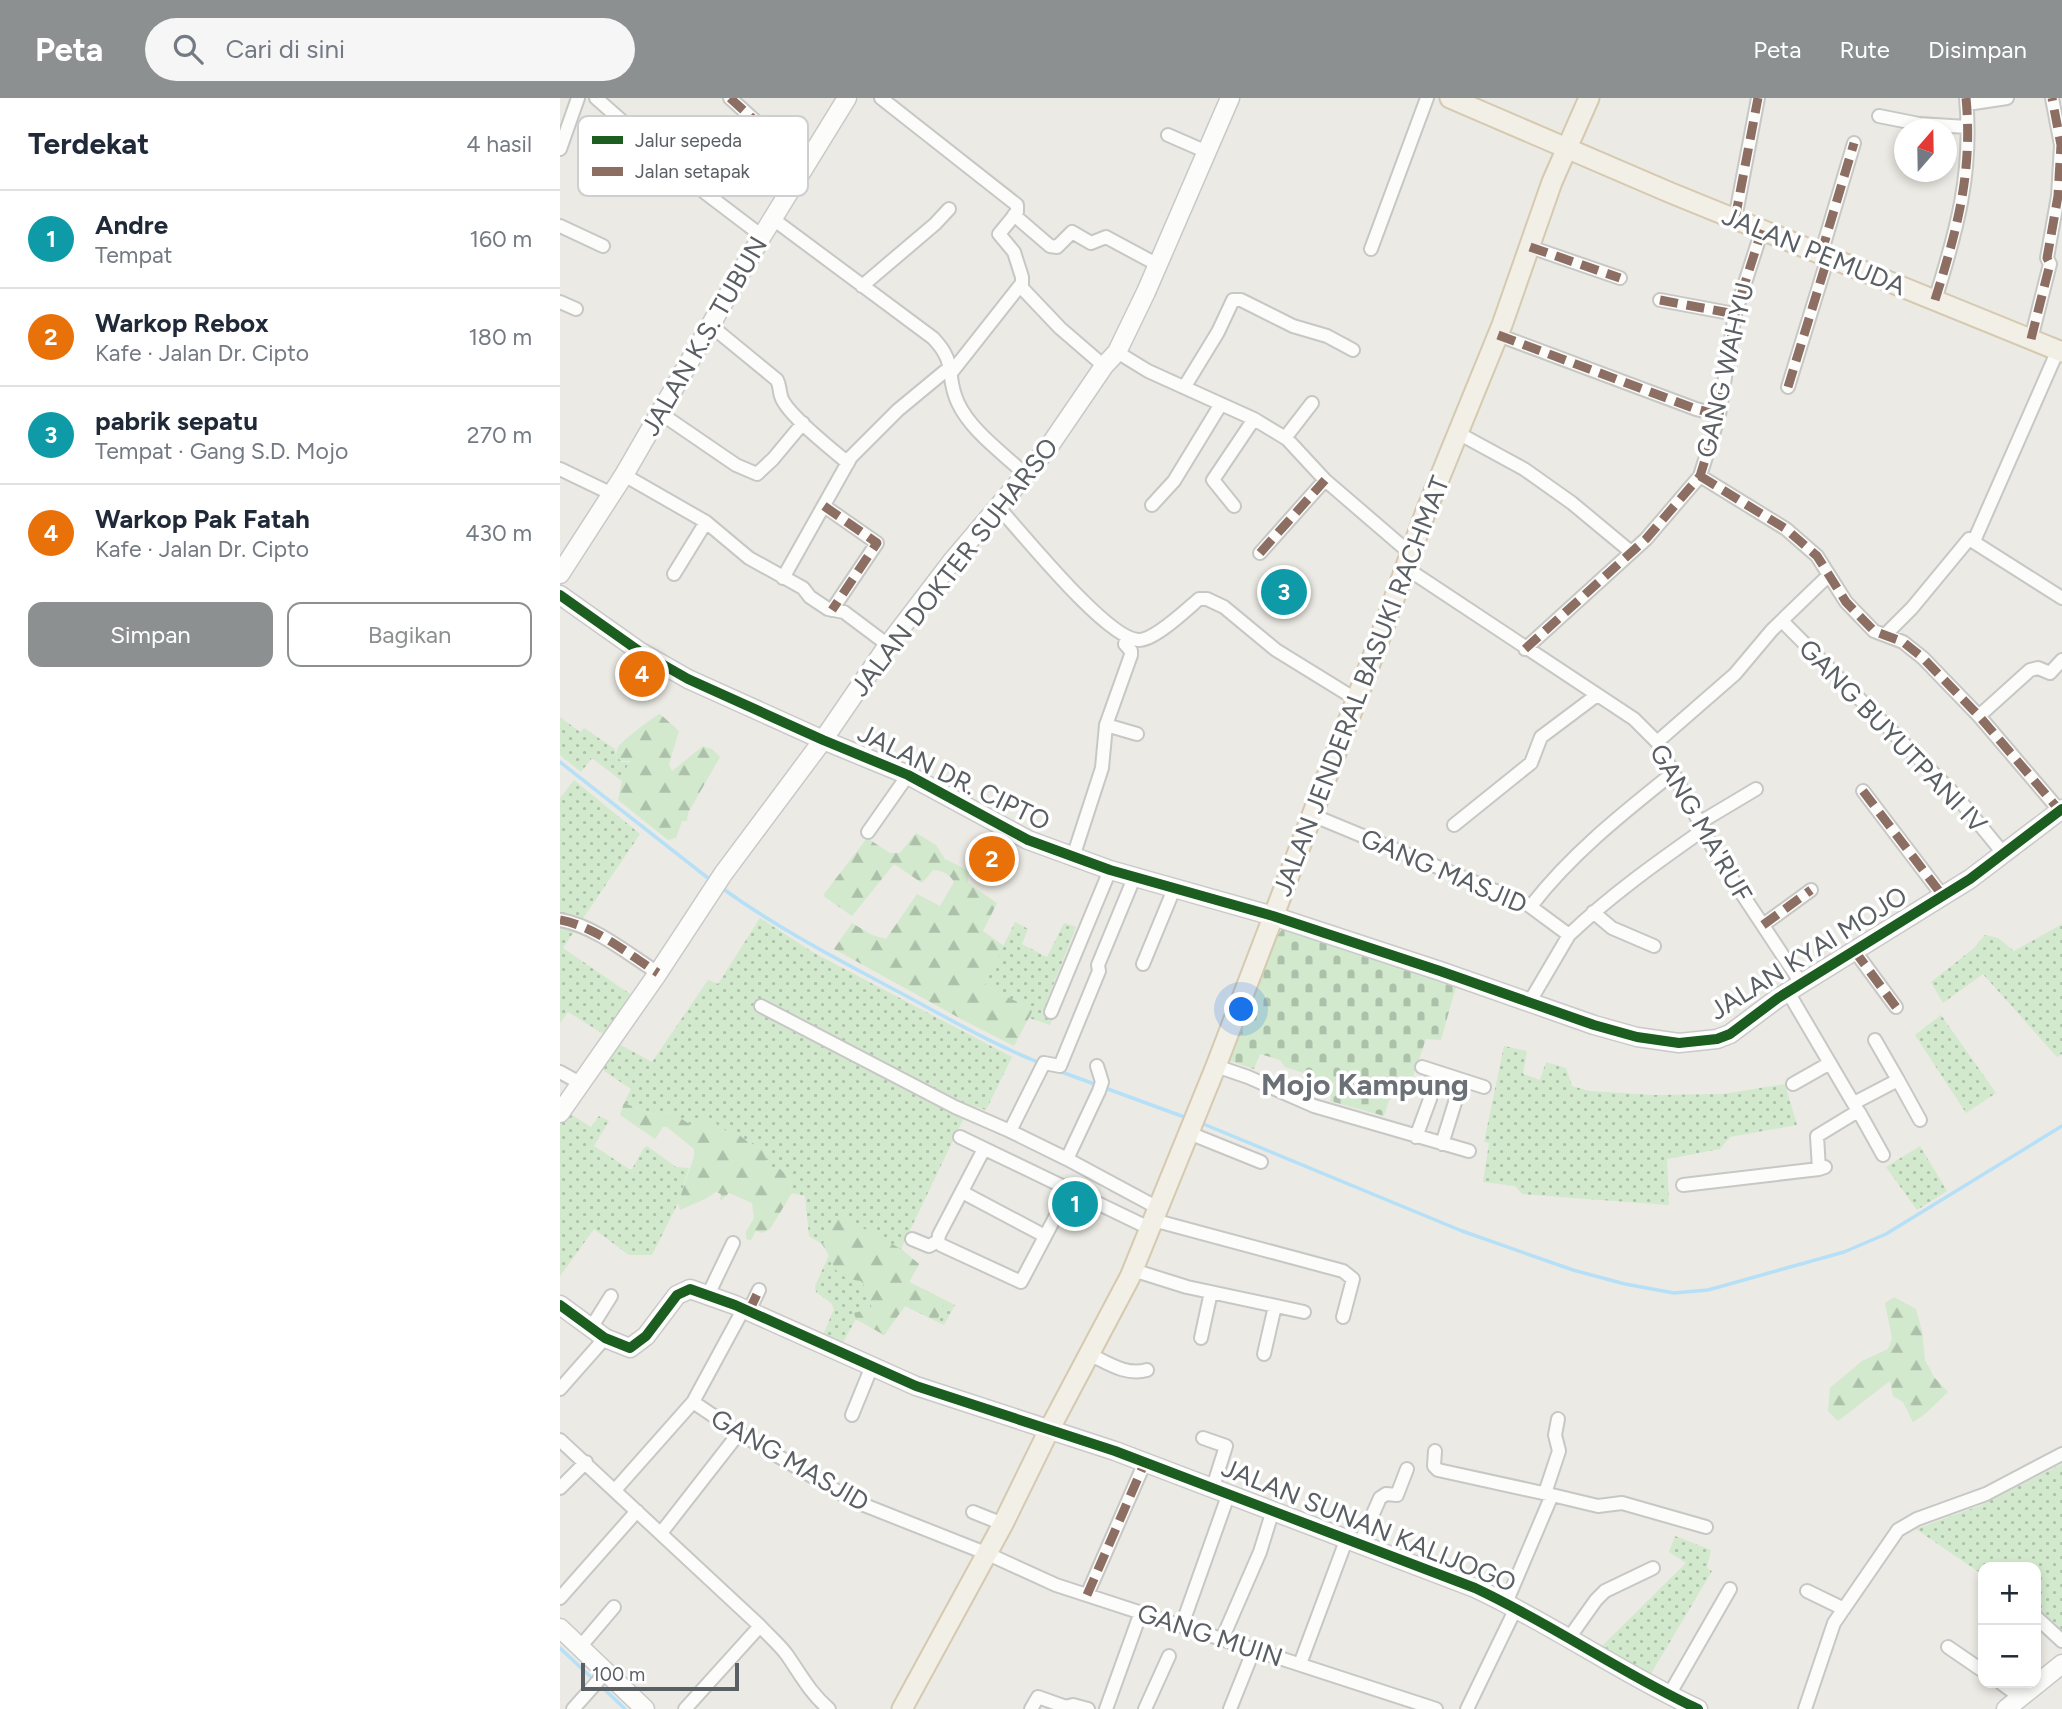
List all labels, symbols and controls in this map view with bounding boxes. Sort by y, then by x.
search box [145,18,635,81]
text: Peta [35,30,103,69]
icon: search [169,30,207,68]
text: Cari di sini [225,33,345,65]
text: Peta [1753,35,1801,64]
text: Rute [1839,35,1890,64]
text: Disimpan [1928,35,2027,64]
legend [578,116,808,196]
north arrow [1894,119,1957,182]
text: Terdekat [28,125,149,162]
text: Jalur sepeda [635,129,742,152]
text: 4 hasil [466,130,532,158]
text: Jalan setapak [635,160,751,183]
street label: JALAN PEMUDA [1718,200,1911,303]
text: Andre [95,209,168,241]
text: 1 [46,225,56,253]
text: 160 m [469,225,532,253]
street label: JALAN K.S. TUBUN [634,231,774,441]
text: Tempat [95,241,172,269]
street label: GANG WAHYU [1689,279,1761,461]
text: Warkop Rebox [95,307,269,339]
text: 2 [44,323,58,351]
text: 180 m [468,323,532,351]
text: Kafe · Jalan Dr. Cipto [95,339,309,367]
text: pabrik sepatu [95,405,258,437]
text: 3 [45,421,57,449]
text: 270 m [467,421,532,449]
street label: JALAN DOKTER SUHARSO [843,431,1065,703]
text: Tempat · Gang S.D. Mojo [95,437,348,465]
street label: JALAN JENDERAL BASUKI RACHMAT [1266,471,1456,900]
text: Warkop Pak Fatah [95,503,310,535]
text: 4 [44,519,58,547]
text: 430 m [465,519,532,547]
text: Kafe · Jalan Dr. Cipto [95,535,309,563]
pin: 3 [1261,566,1307,618]
button: Simpan [28,602,273,667]
button: Bagikan [287,602,532,667]
street label: GANG BUYUTPANI IV [1792,632,1994,840]
pin: 4 [619,648,665,700]
street label: JALAN DR. CIPTO [853,717,1055,837]
street label: GANG MA'RUF [1643,738,1759,908]
street label: GANG MASJID [1356,822,1532,920]
pin: 2 [969,833,1015,885]
street label: JALAN KYAI MOJO [1703,879,1913,1027]
your location [1224,992,1258,1026]
district label: Mojo Kampung [1261,1066,1469,1103]
pin: 1 [1052,1178,1098,1230]
street label: GANG MASJID [705,1402,875,1518]
street label: JALAN SUNAN KALIJOGO [1217,1451,1521,1599]
map controls [1978,1562,2041,1688]
button: + [1978,1562,2041,1625]
street label: GANG MUIN [1133,1596,1287,1674]
button: − [1978,1625,2041,1688]
scale bar [581,1660,738,1692]
text: 100 m [592,1663,645,1686]

